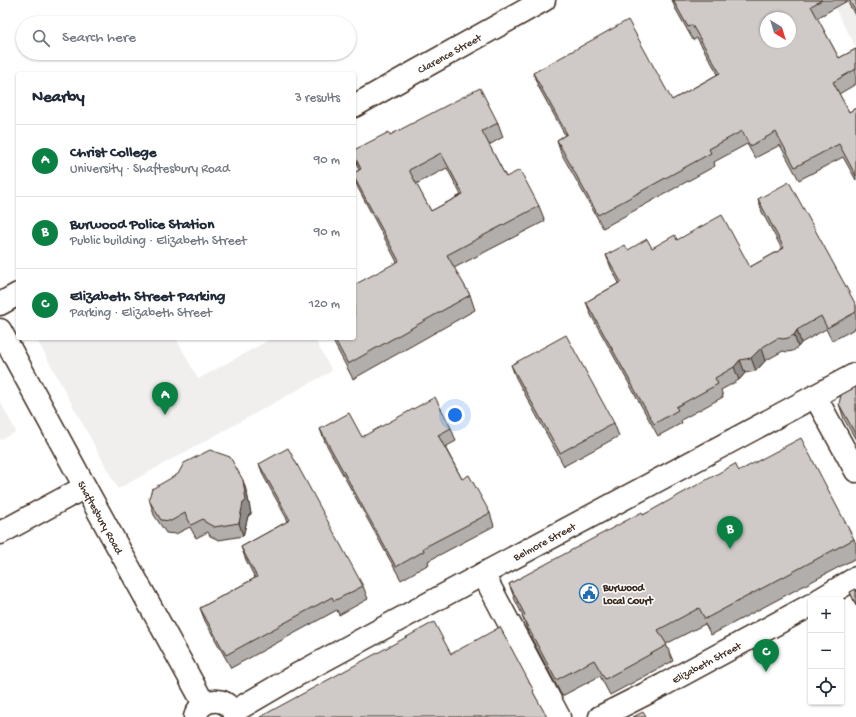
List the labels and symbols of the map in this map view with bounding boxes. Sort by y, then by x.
north arrow [760,12,796,48]
street label: Clarence Street [416,32,485,77]
pin: A [152,382,178,415]
your location [445,405,465,425]
street label: Shaftesbury Road [74,479,126,558]
pin: B [717,516,743,549]
street label: Belmore Street [511,521,579,565]
public building icon: Burwood Local Court [578,582,600,604]
place label: Burwood Local Court [602,583,654,608]
pin: C [753,639,779,672]
street label: Elizabeth Street [670,640,745,687]

